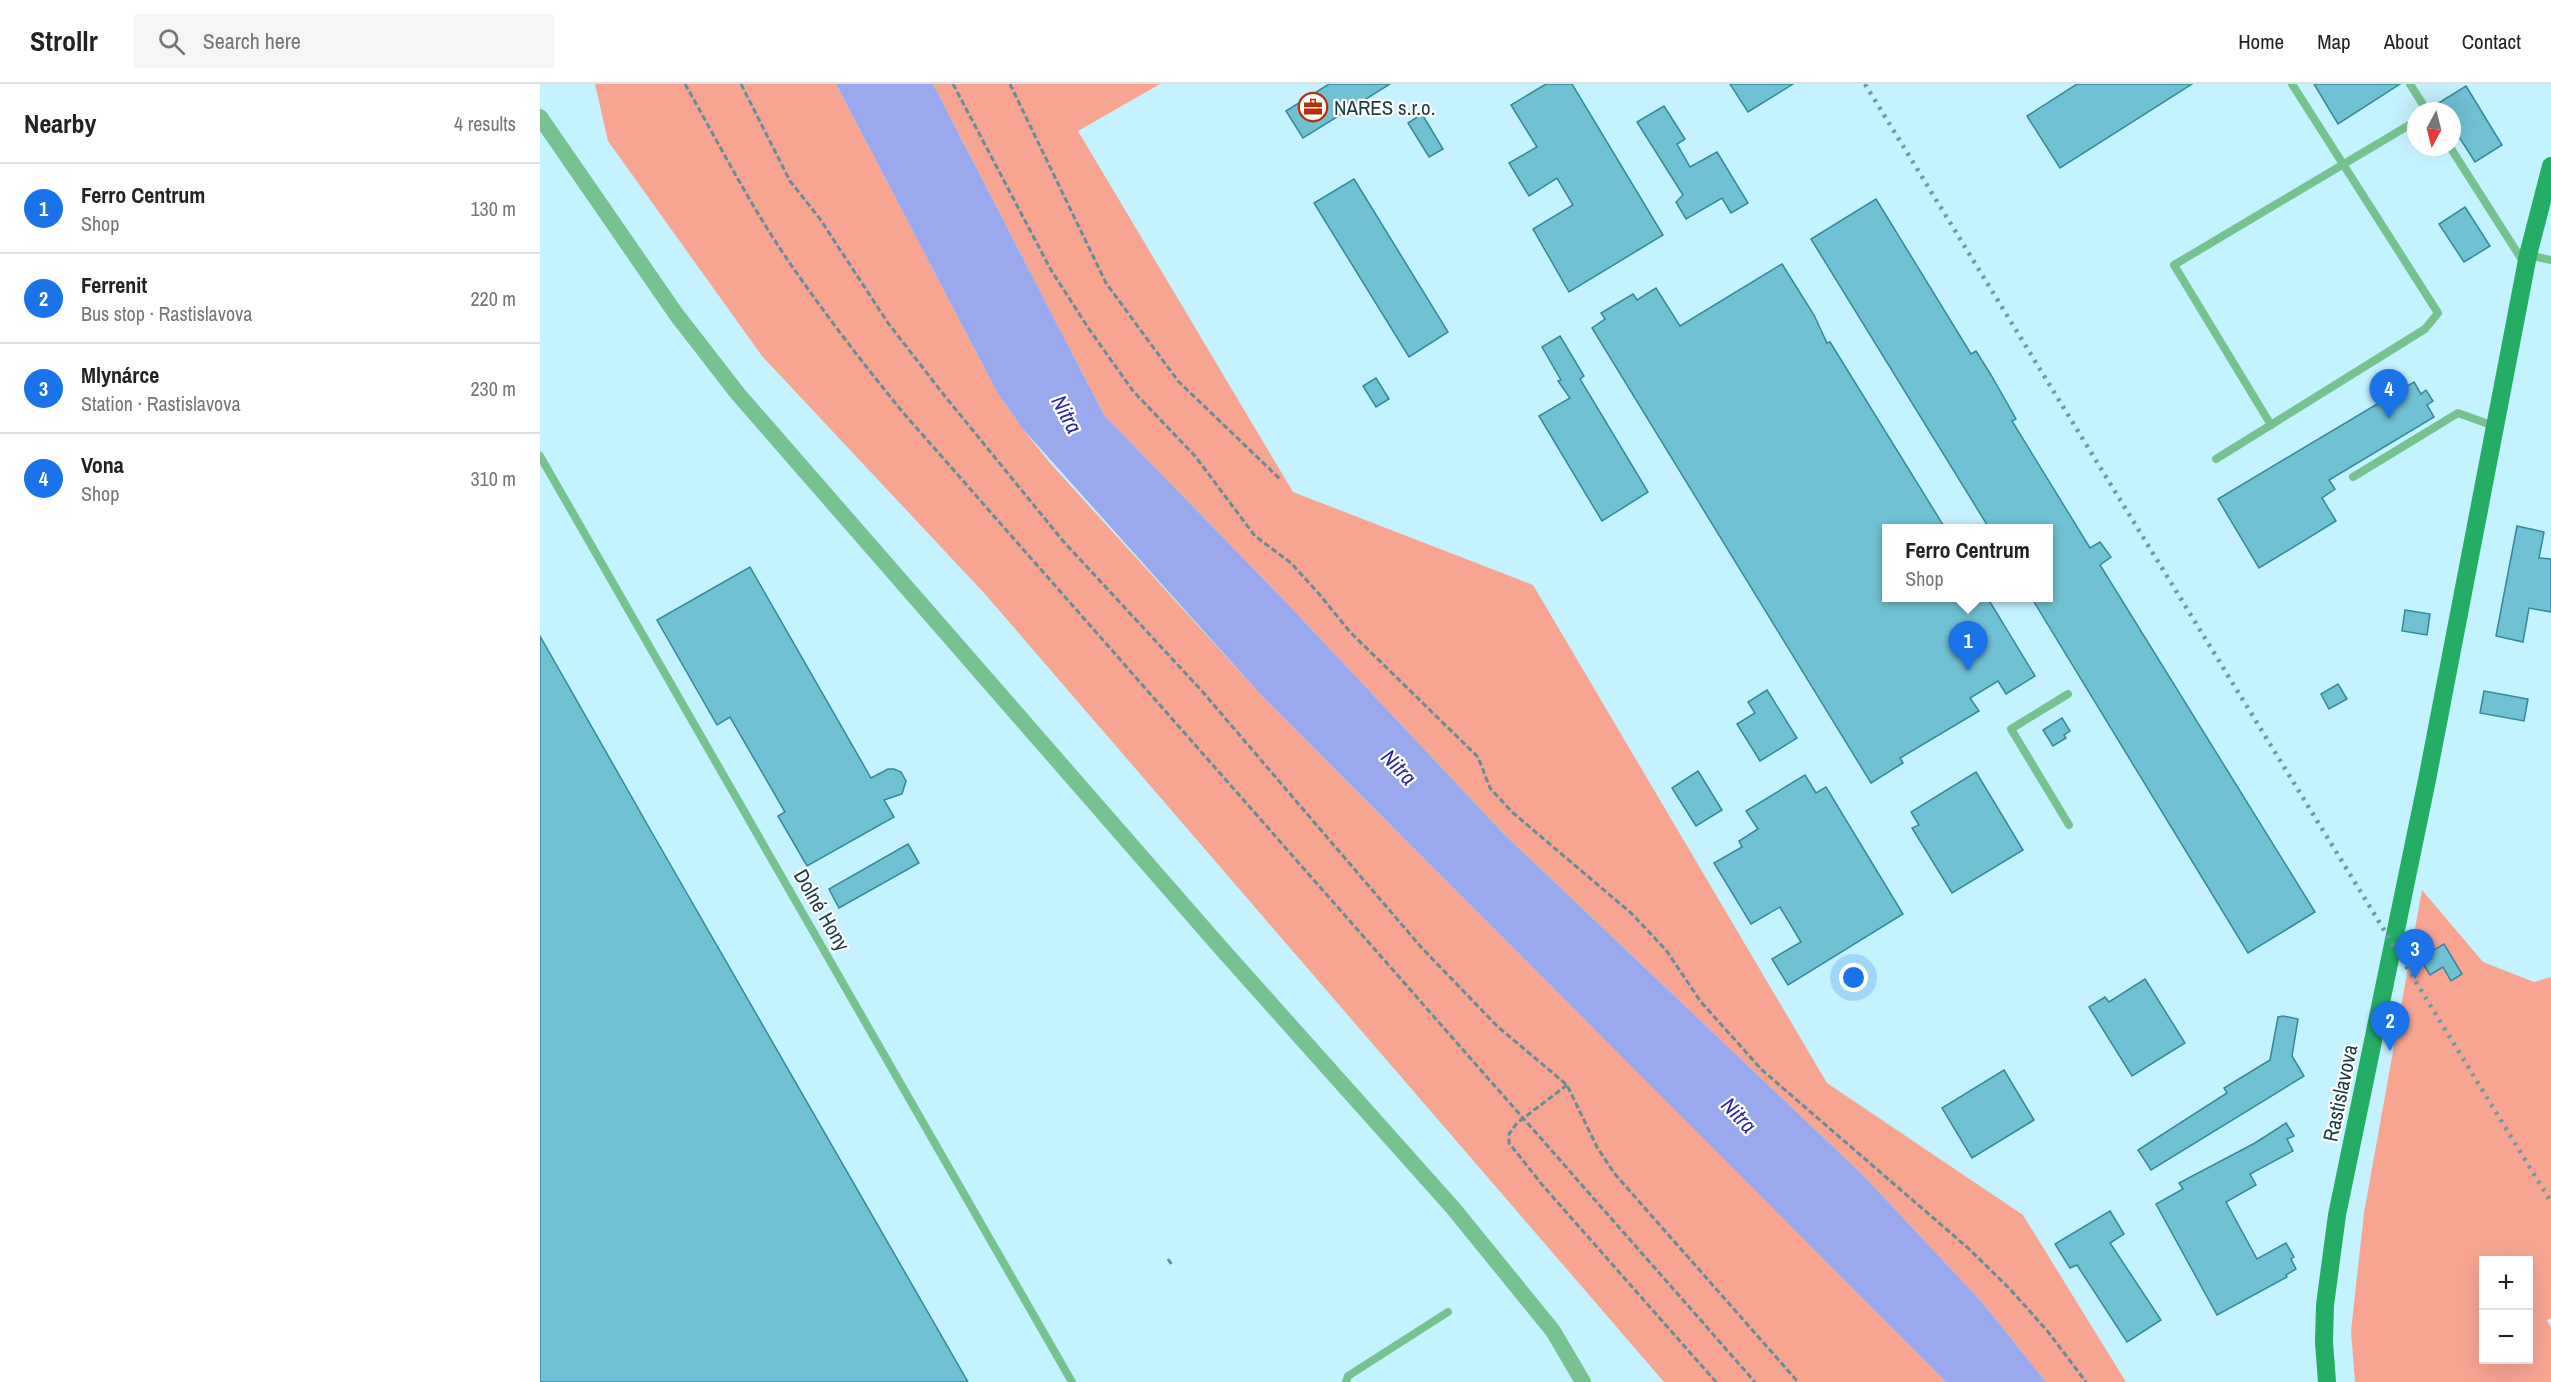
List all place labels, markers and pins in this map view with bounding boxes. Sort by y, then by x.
office icon: NARES s.r.o. [1297,91,1329,123]
place label: NARES s.r.o. [1334,93,1435,122]
pin: 4 [2370,370,2408,419]
pin: 1 [1948,622,1988,671]
pin: 3 [2396,930,2434,979]
pin: 2 [2370,1002,2410,1051]

